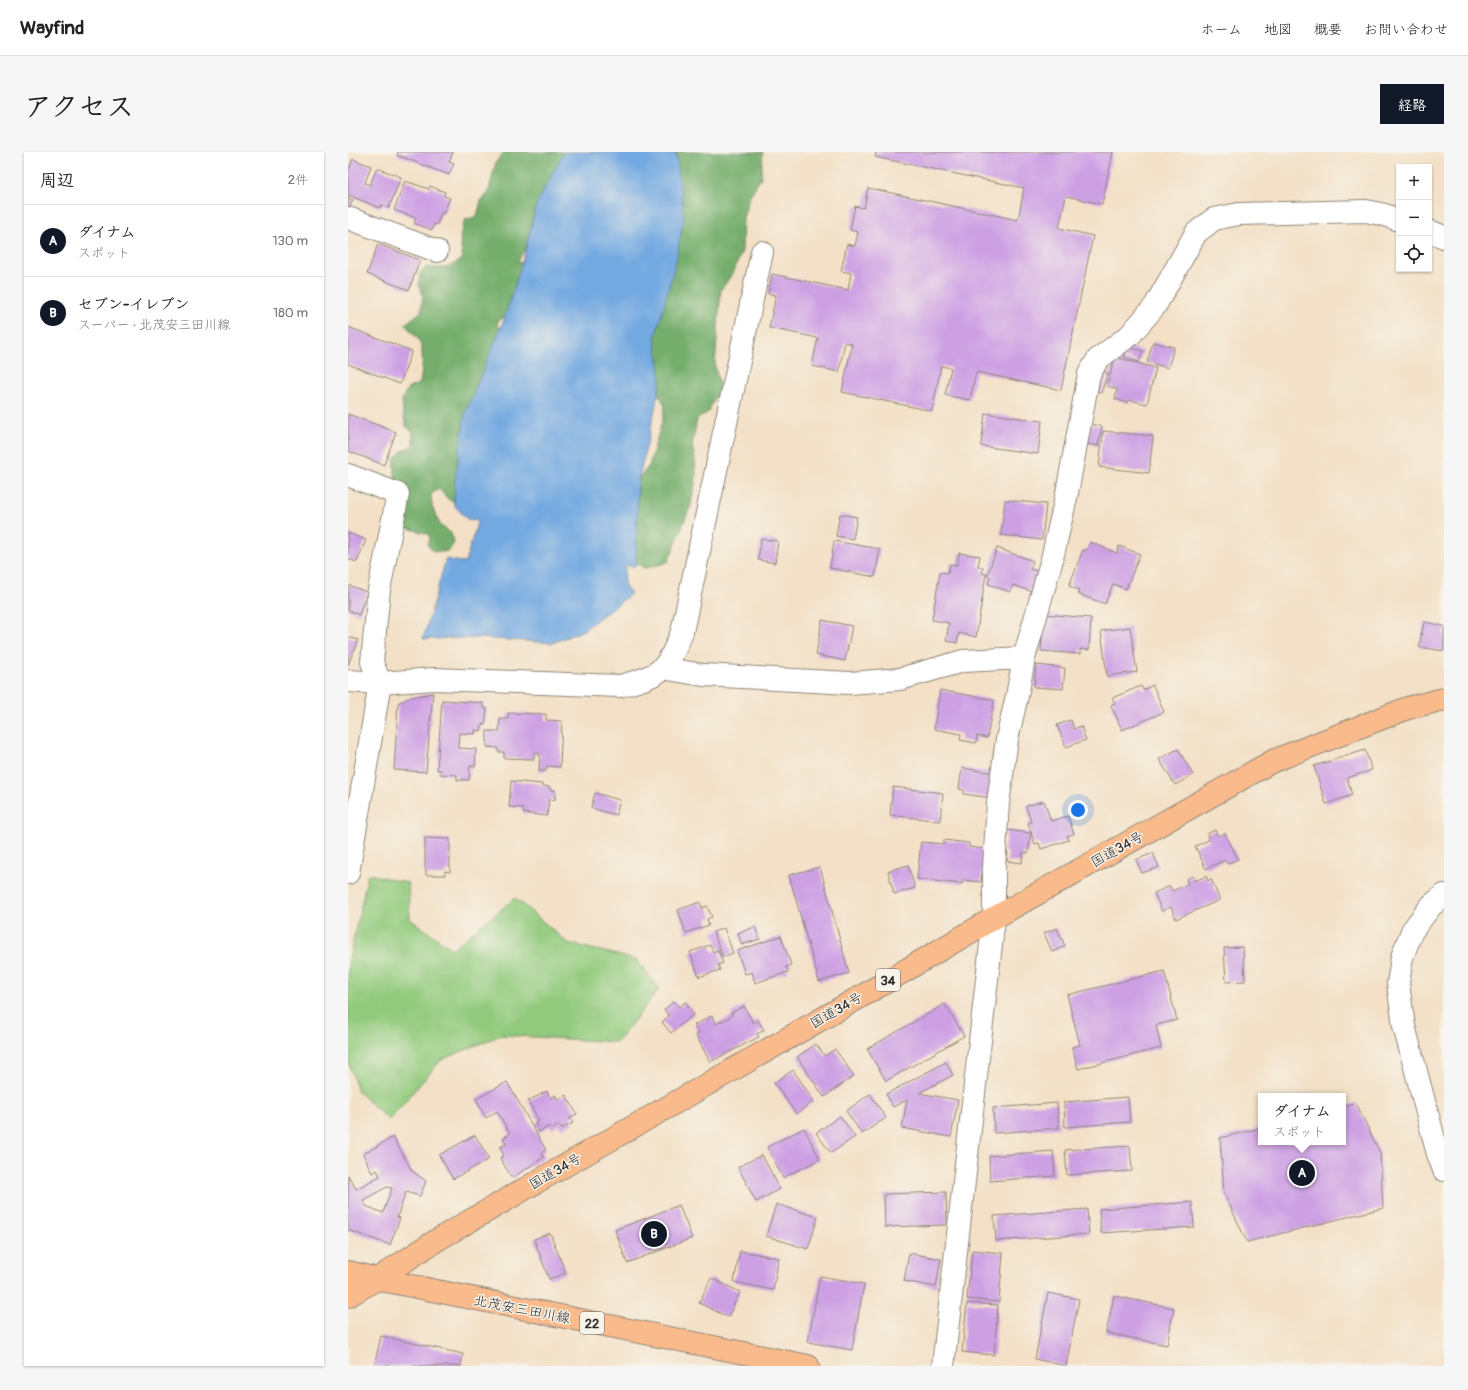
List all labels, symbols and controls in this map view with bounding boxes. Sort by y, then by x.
text: Wayfind [20,16,84,40]
text: ホーム [1201,21,1242,38]
text: 地図 [1264,21,1292,38]
text: 概要 [1314,21,1342,38]
text: お問い合わせ [1364,21,1448,38]
button: 経路 [1380,84,1444,124]
text: アクセス [24,90,134,125]
map controls [1396,164,1432,272]
button: + [1396,164,1432,200]
text: 周辺 [40,170,74,191]
text: 2件 [288,172,308,188]
button: − [1396,200,1432,236]
text: ダイナム [78,223,136,242]
text: A [49,233,57,249]
text: 130 m [272,233,308,249]
button: locate [1396,236,1432,272]
text: スポット [78,245,130,261]
text: セブン-イレブン [78,295,189,314]
text: B [49,305,57,321]
text: 180 m [273,305,308,321]
text: スーパー · 北茂安三田川線 [78,317,230,333]
your location [1068,800,1088,820]
street label: 国道34号 [1088,828,1147,871]
road number: 34 [876,969,900,991]
street label: 国道34号 [807,989,866,1032]
popup [1258,1093,1346,1145]
text: ダイナム [1273,1102,1331,1121]
text: スポット [1273,1124,1325,1140]
street label: 国道34号 [526,1150,585,1193]
pin: A [1289,1158,1315,1188]
pin: B [641,1219,667,1249]
street label: 北茂安三田川線 [472,1292,572,1327]
road number: 22 [580,1312,604,1334]

